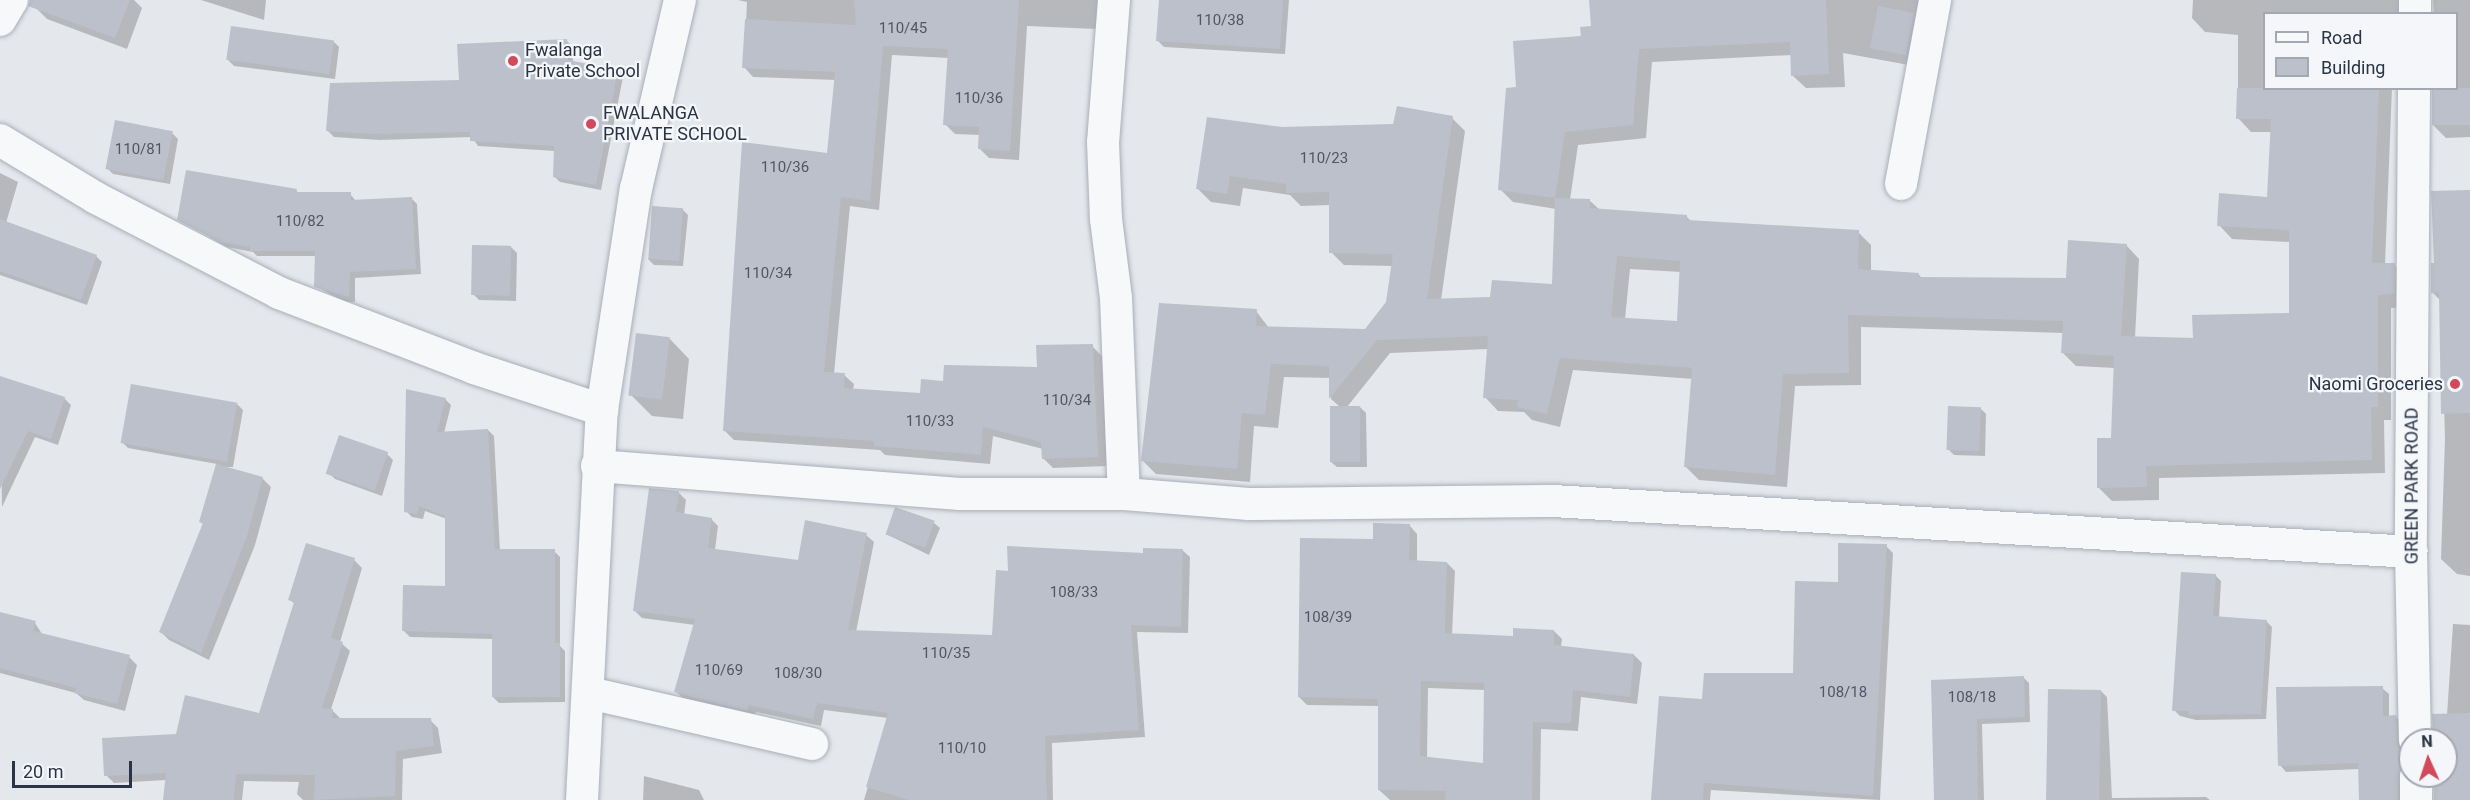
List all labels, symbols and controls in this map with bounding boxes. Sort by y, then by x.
house number: 110/38 [1196,12,1244,30]
legend [2263,12,2458,90]
house number: 110/45 [879,20,927,38]
text: Road [2321,27,2362,48]
place label: Fwalanga Private School [525,40,640,82]
marker: Fwalanga Private School [506,54,520,68]
text: Building [2321,57,2385,78]
house number: 110/36 [955,90,1003,108]
place label: FWALANGA PRIVATE SCHOOL [603,103,747,146]
marker: FWALANGA PRIVATE SCHOOL [584,117,598,131]
house number: 110/81 [115,141,163,159]
house number: 110/23 [1300,150,1348,168]
house number: 110/36 [761,159,809,177]
house number: 110/82 [276,213,324,231]
house number: 110/34 [744,265,792,283]
place label: Naomi Groceries [2309,373,2443,395]
marker: Naomi Groceries [2448,377,2462,391]
house number: 110/34 [1043,392,1091,410]
street label: GREEN PARK ROAD [2401,408,2423,564]
house number: 110/33 [906,413,954,431]
house number: 108/33 [1050,584,1098,602]
house number: 108/39 [1304,609,1352,627]
house number: 110/35 [922,645,970,663]
house number: 110/69 [695,662,743,680]
house number: 108/30 [774,665,822,683]
house number: 108/18 [1819,684,1867,702]
house number: 108/18 [1948,689,1996,707]
north arrow [2398,728,2458,788]
text: N [2421,732,2433,751]
house number: 110/10 [938,740,986,758]
scale bar [15,749,135,787]
text: 20 m [23,761,63,782]

